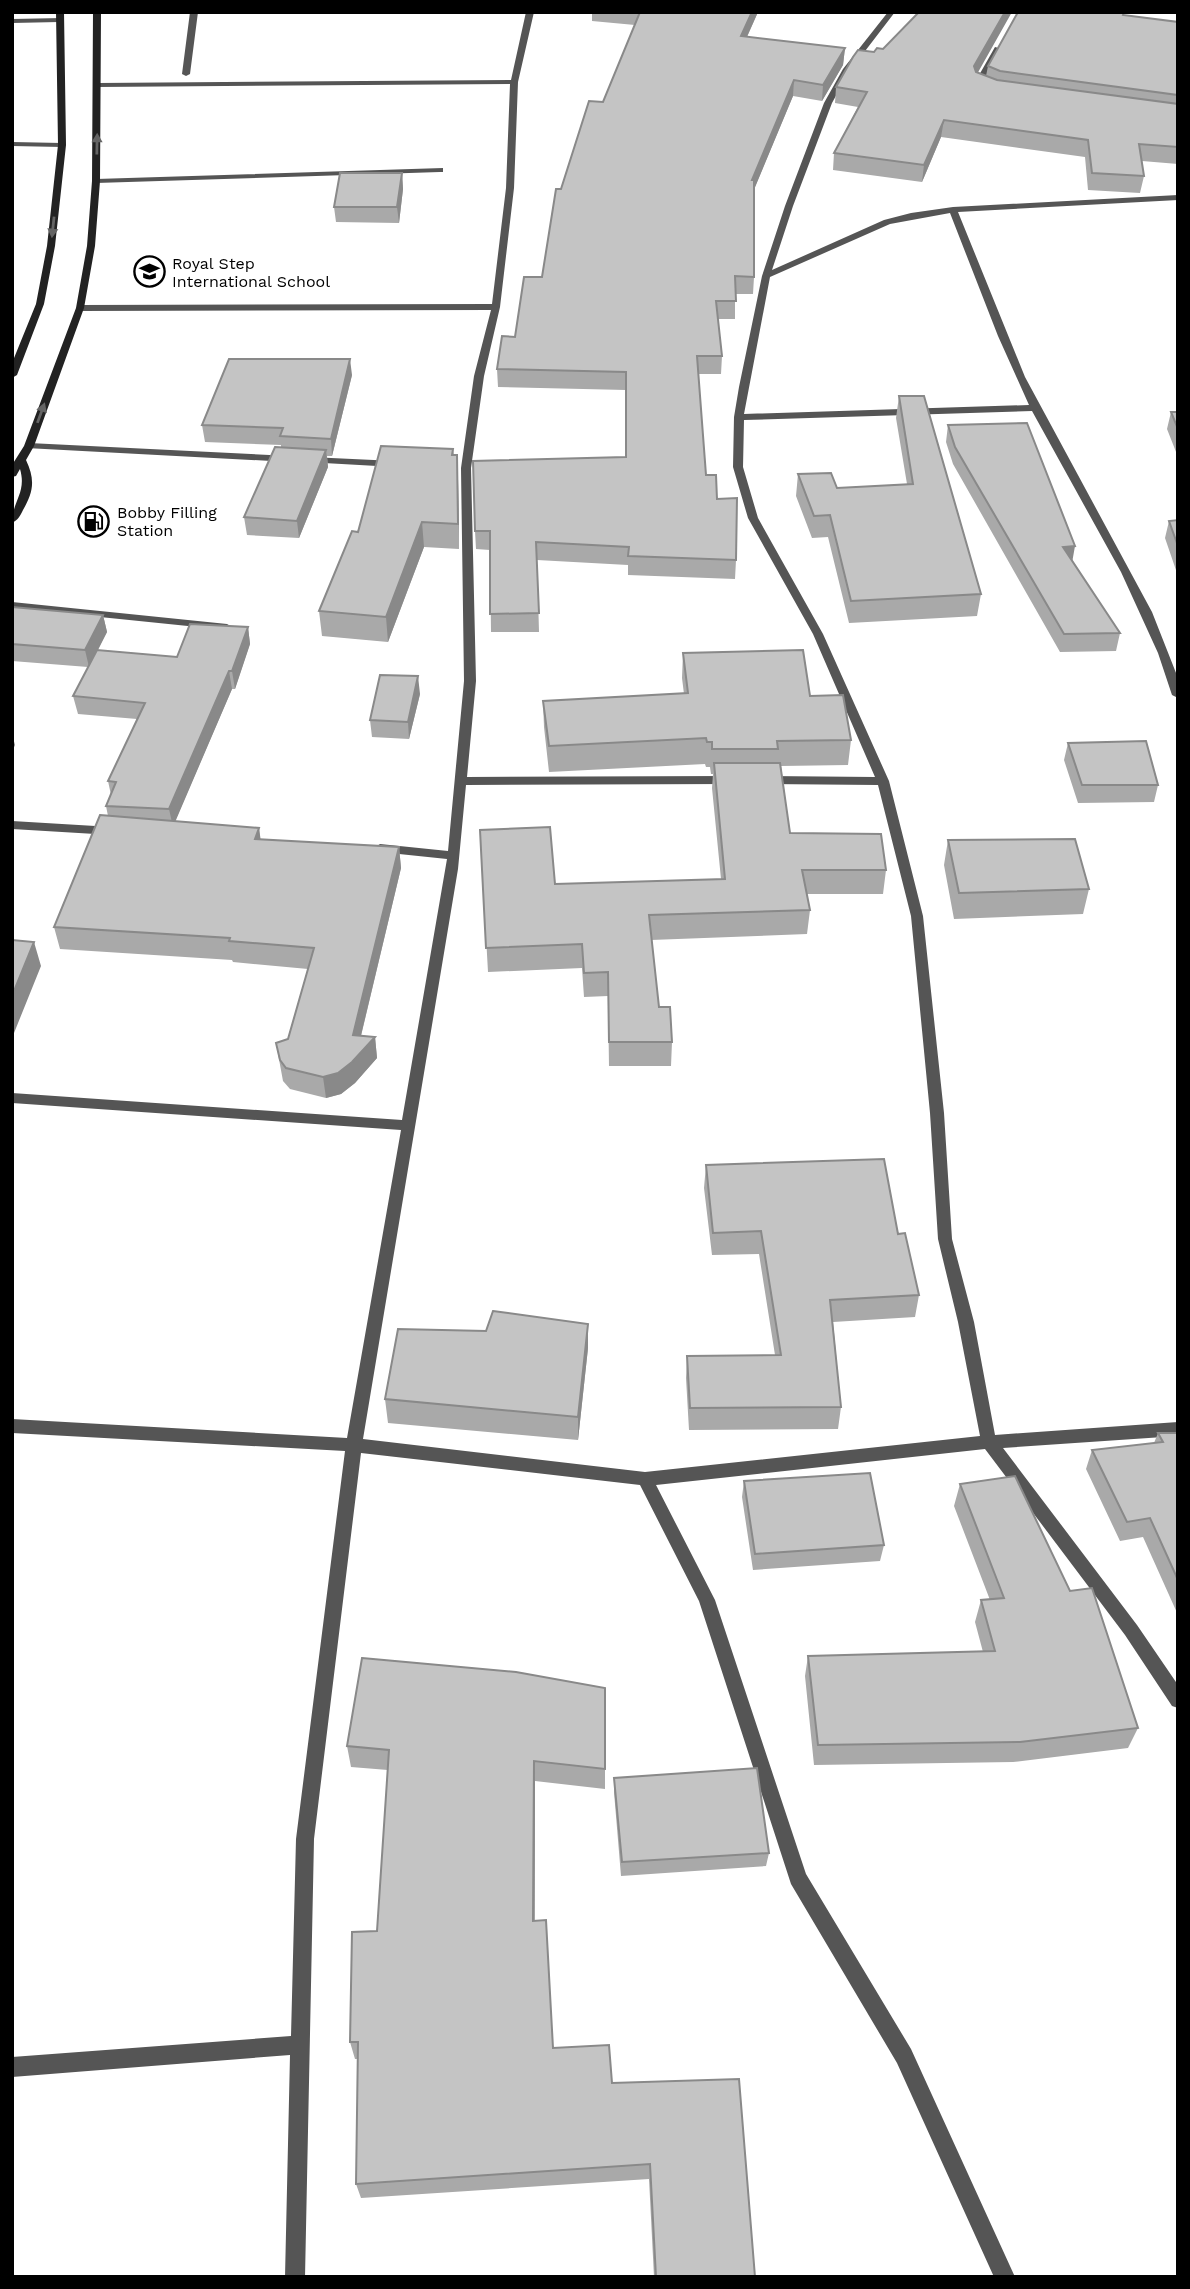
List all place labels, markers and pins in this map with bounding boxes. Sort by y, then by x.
place label: Royal Step International School [172,254,330,291]
school or university icon: Royal Step International School [132,255,166,289]
place label: Bobby Filling Station [117,503,217,540]
fuel station icon: Bobby Filling Station [77,504,111,538]

